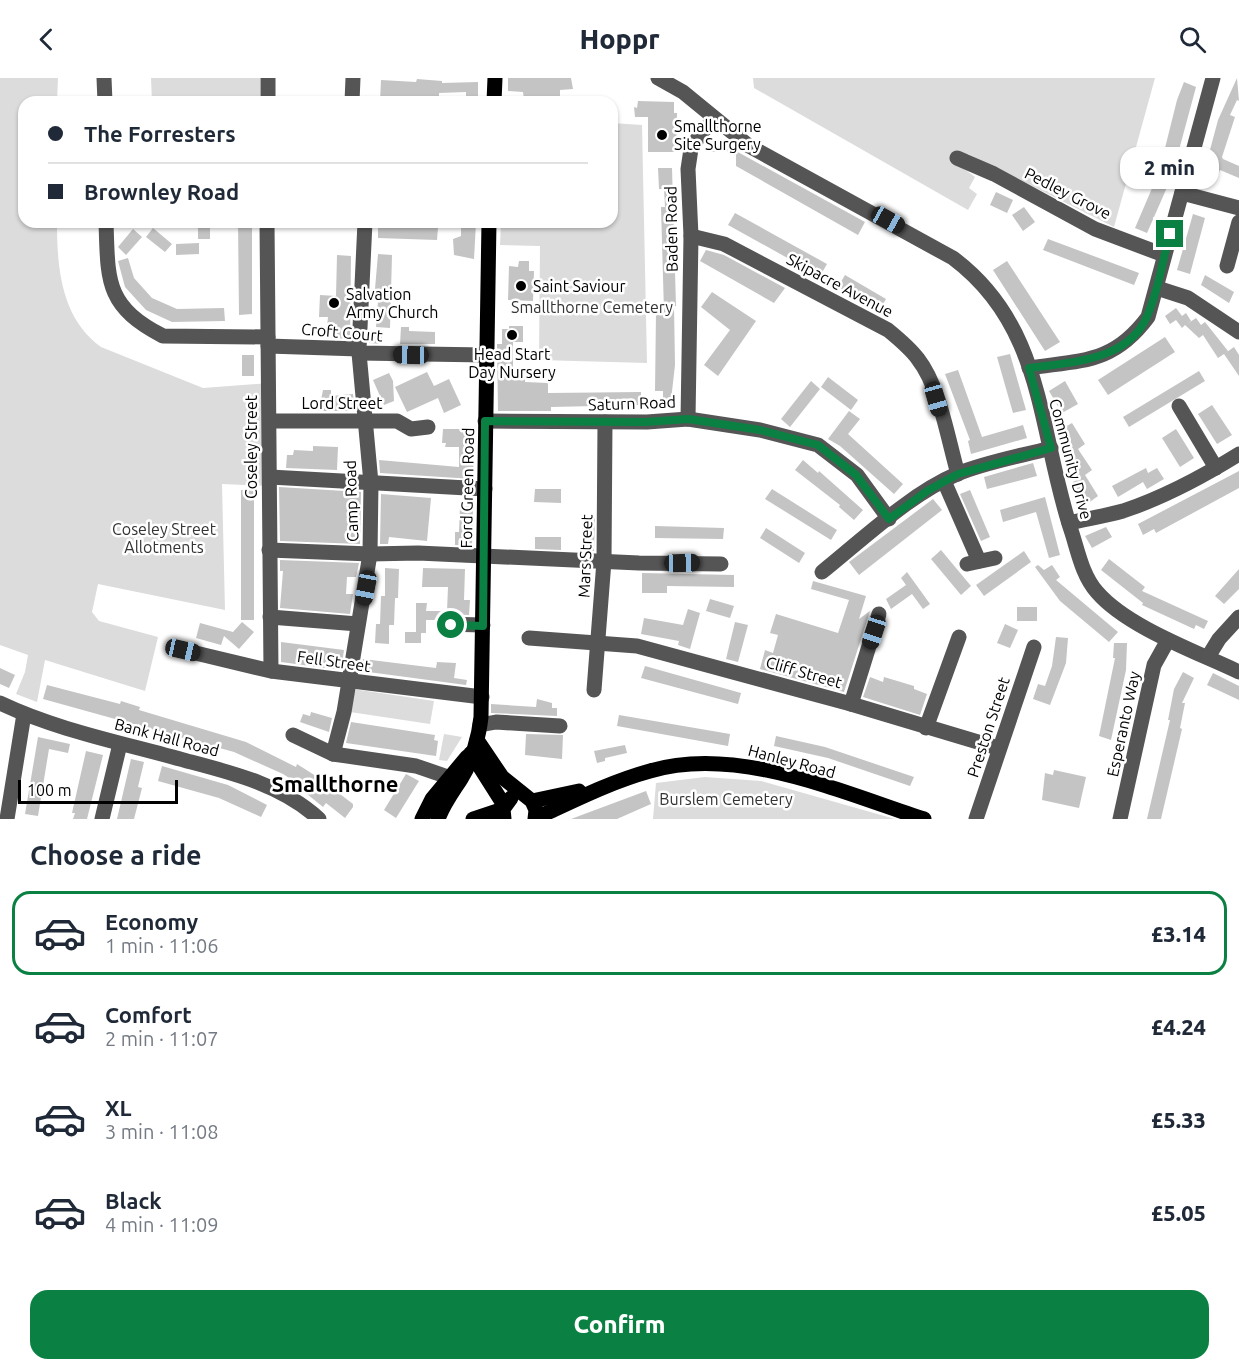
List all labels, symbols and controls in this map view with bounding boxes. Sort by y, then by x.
icon: back [30,23,63,56]
icon: search [1176,23,1209,56]
text: Hoppr [579,24,660,54]
place label: Smallthorne Site Surgery [674,117,762,153]
text: The Forresters [84,121,236,146]
marker: Smallthorne Site Surgery [655,128,669,142]
callout: 2 min [1120,147,1220,189]
text: 2 min [1144,156,1195,179]
street label: Pedley Grove [1022,164,1114,222]
text: Brownley Road [84,179,239,204]
street label: Baden Road [661,186,681,272]
car [868,203,908,237]
route end [1156,220,1183,247]
street label: Skipacre Avenue [784,249,896,321]
place label: Saint Saviour [533,277,625,295]
marker: Saint Saviour [514,279,528,293]
place label: Salvation Army Church [346,285,438,321]
marker: Salvation Army Church [327,296,341,310]
park label: Smallthorne Cemetery [511,298,673,316]
street label: Croft Court [300,319,384,345]
marker: Head Start Day Nursery [505,328,519,342]
place label: Head Start Day Nursery [468,345,556,381]
car [393,346,429,364]
car [922,379,950,419]
street label: Saturn Road [588,392,676,414]
street label: Coseley Street [242,394,260,499]
street label: Lord Street [301,394,383,412]
street label: Community Drive [1046,397,1096,521]
street label: Ford Green Road [457,427,477,549]
street label: Camp Road [341,460,361,542]
street label: Mars Street [575,513,595,598]
park label: Coseley Street Allotments [112,520,217,556]
car [664,554,700,572]
car [354,569,378,607]
route start [437,611,464,638]
car [860,612,888,652]
car [163,637,203,663]
street label: Fell Street [296,647,373,675]
street label: Cliff Street [764,653,845,692]
street label: Esperanto Way [1103,669,1143,778]
street label: Preston Street [963,674,1013,779]
street label: Bank Hall Road [113,714,221,760]
street label: Hanley Road [746,741,838,781]
district label: Smallthorne [272,771,398,796]
scale bar [18,777,178,804]
text: 100 m [27,781,72,799]
park label: Burslem Cemetery [659,790,793,808]
text: Choose a ride [30,840,202,870]
icon: car [33,906,87,960]
text: Economy [105,909,198,934]
text: £3.14 [1151,921,1206,946]
text: 1 min · 11:06 [105,934,219,957]
icon: car [33,999,87,1053]
text: Comfort [105,1002,192,1027]
text: £4.24 [1151,1014,1206,1039]
text: 2 min · 11:07 [105,1027,219,1050]
icon: car [33,1092,87,1146]
text: XL [105,1095,132,1120]
text: £5.33 [1151,1107,1206,1132]
text: 3 min · 11:08 [105,1120,219,1143]
icon: car [33,1185,87,1239]
text: Black [105,1188,162,1213]
text: £5.05 [1151,1200,1206,1225]
text: 4 min · 11:09 [105,1213,219,1236]
button: Confirm [30,1290,1209,1359]

